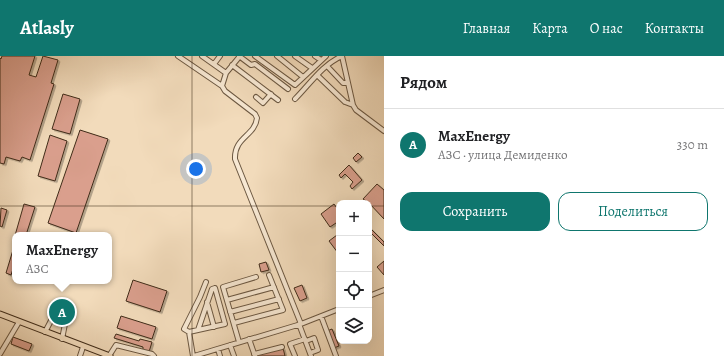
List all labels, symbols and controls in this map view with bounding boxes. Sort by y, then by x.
text: Atlasly [20,15,74,41]
text: Главная [463,19,510,38]
text: Карта [532,19,568,38]
text: О нас [590,19,623,38]
text: Контакты [645,19,704,38]
text: Рядом [400,71,447,94]
text: MaxEnergy [438,126,510,146]
text: A [409,136,417,153]
text: 330 m [677,136,708,153]
text: АЗС · улица Демиденко [438,146,568,163]
your location [186,159,206,179]
button: Сохранить [400,192,550,231]
button: Поделиться [558,192,708,231]
map controls [336,200,372,344]
button: + [336,200,372,236]
popup [12,232,112,284]
button: − [336,236,372,272]
text: MaxEnergy [26,240,98,260]
text: АЗС [26,260,49,277]
button: locate [336,272,372,308]
pin: A [49,297,75,327]
button: layers [336,308,372,344]

